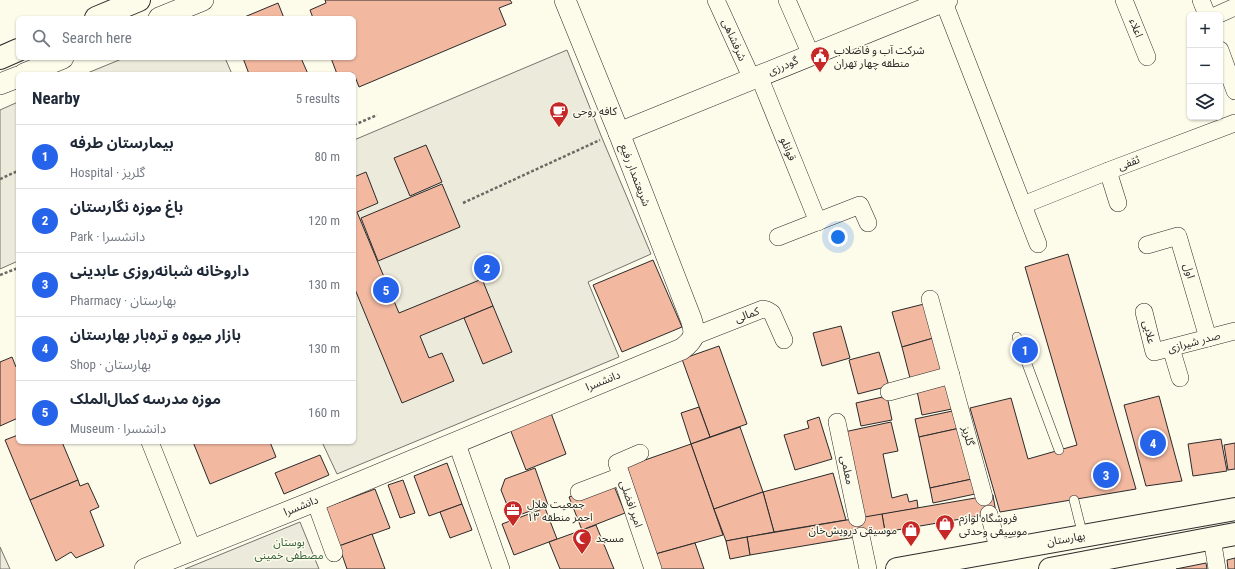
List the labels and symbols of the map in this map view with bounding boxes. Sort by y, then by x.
street label: شرفشاهی [719,17,749,63]
street label: اعلاء [1126,17,1146,39]
place label: شرکت آب و فاضلاب منطقه چهار تهران [834,44,925,71]
public building icon: شرکت آب و فاضلاب منطقه چهار تهران [809,45,831,73]
street label: گودرزی [766,54,800,78]
cafe icon: کافه روحی [548,100,570,128]
place label: کافه روحی [573,105,618,118]
street label: قوانلو [777,135,799,163]
street label: شریعتمدار رفیع [616,142,653,209]
street label: ثقفی [1116,153,1142,173]
your location [828,227,848,247]
pin: 2 [474,253,500,283]
street label: اول [1181,262,1197,280]
pin: 5 [373,275,399,305]
street label: کمالی [733,304,761,325]
street label: علایی [1140,319,1158,345]
street label: صدر شیرازی [1166,329,1222,355]
pin: 1 [1012,335,1038,365]
street label: دانشسرا [584,368,622,394]
street label: گلریز [959,424,977,448]
pin: 4 [1140,428,1166,458]
street label: معلمی [838,454,856,486]
pin: 3 [1093,460,1119,490]
street label: امیر افضلی [617,479,645,529]
street label: دانشسرا [282,493,320,519]
place label: جمعیت هلال احمر منطقه ۱۳ [527,498,593,524]
office icon: جمعیت هلال احمر منطقه ۱۳ [502,499,524,527]
place label: فروشگاه لوازم موسیقی وحدتی [959,512,1028,538]
shop icon: فروشگاه لوازم موسیقی وحدتی [934,513,956,541]
shop icon: موسیقی درویش‌خان [900,519,922,547]
place label: موسیقی درویش‌خان [809,524,897,537]
mosque icon: مسجد [571,527,593,555]
street label: بهارستان [1046,529,1086,549]
place label: مسجد [596,532,624,545]
park label: بوستان مصطفی خمینی [255,536,324,562]

